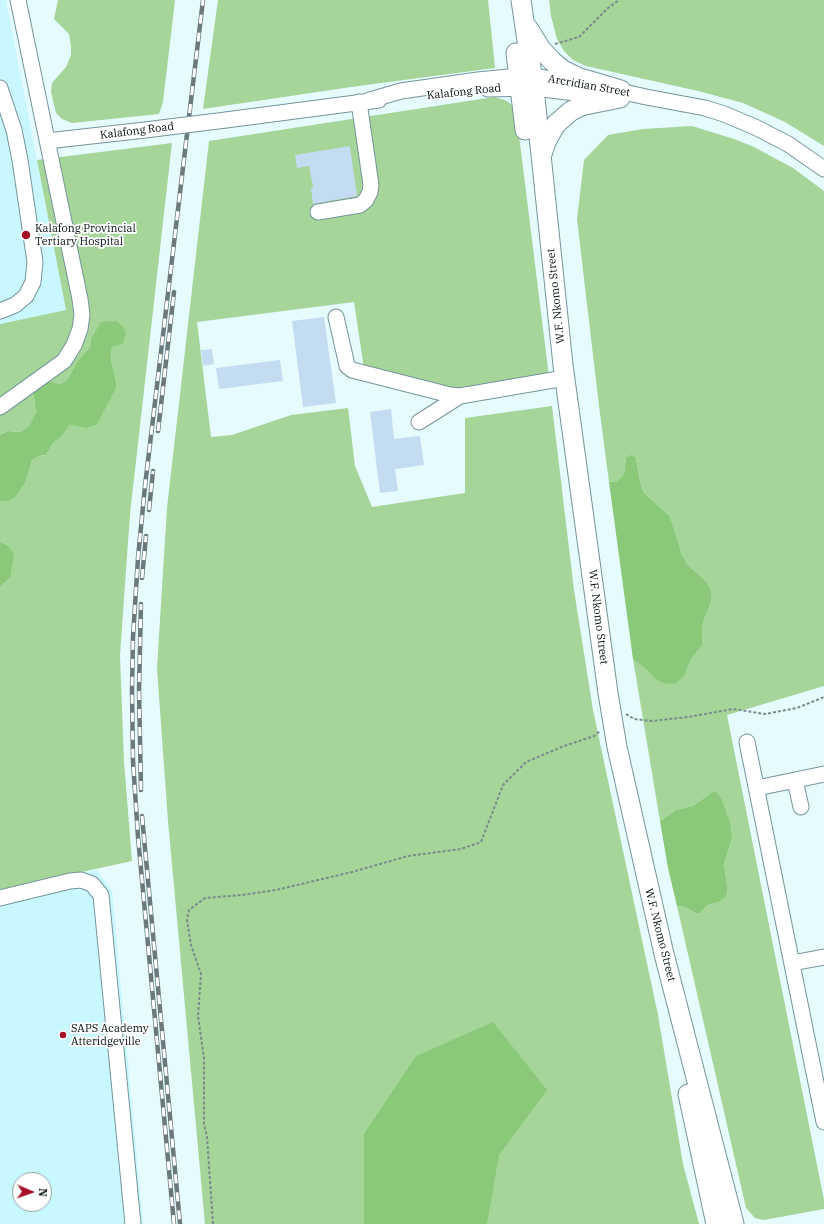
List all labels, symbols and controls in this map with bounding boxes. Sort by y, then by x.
street label: Arcridian Street [547,72,631,100]
street label: Kalafong Road [426,82,502,102]
street label: Kalafong Road [99,120,175,142]
place label: Kalafong Provincial Tertiary Hospital [35,222,136,248]
marker: Kalafong Provincial Tertiary Hospital [20,229,32,241]
street label: W.F. Nkomo Street [544,248,568,344]
street label: W.F. Nkomo Street [586,569,610,665]
street label: W.F. Nkomo Street [642,887,678,983]
place label: SAPS Academy Atteridgeville [71,1022,149,1048]
marker: SAPS Academy Atteridgeville [58,1030,68,1040]
north arrow [12,1172,52,1212]
text: N [36,1188,50,1197]

